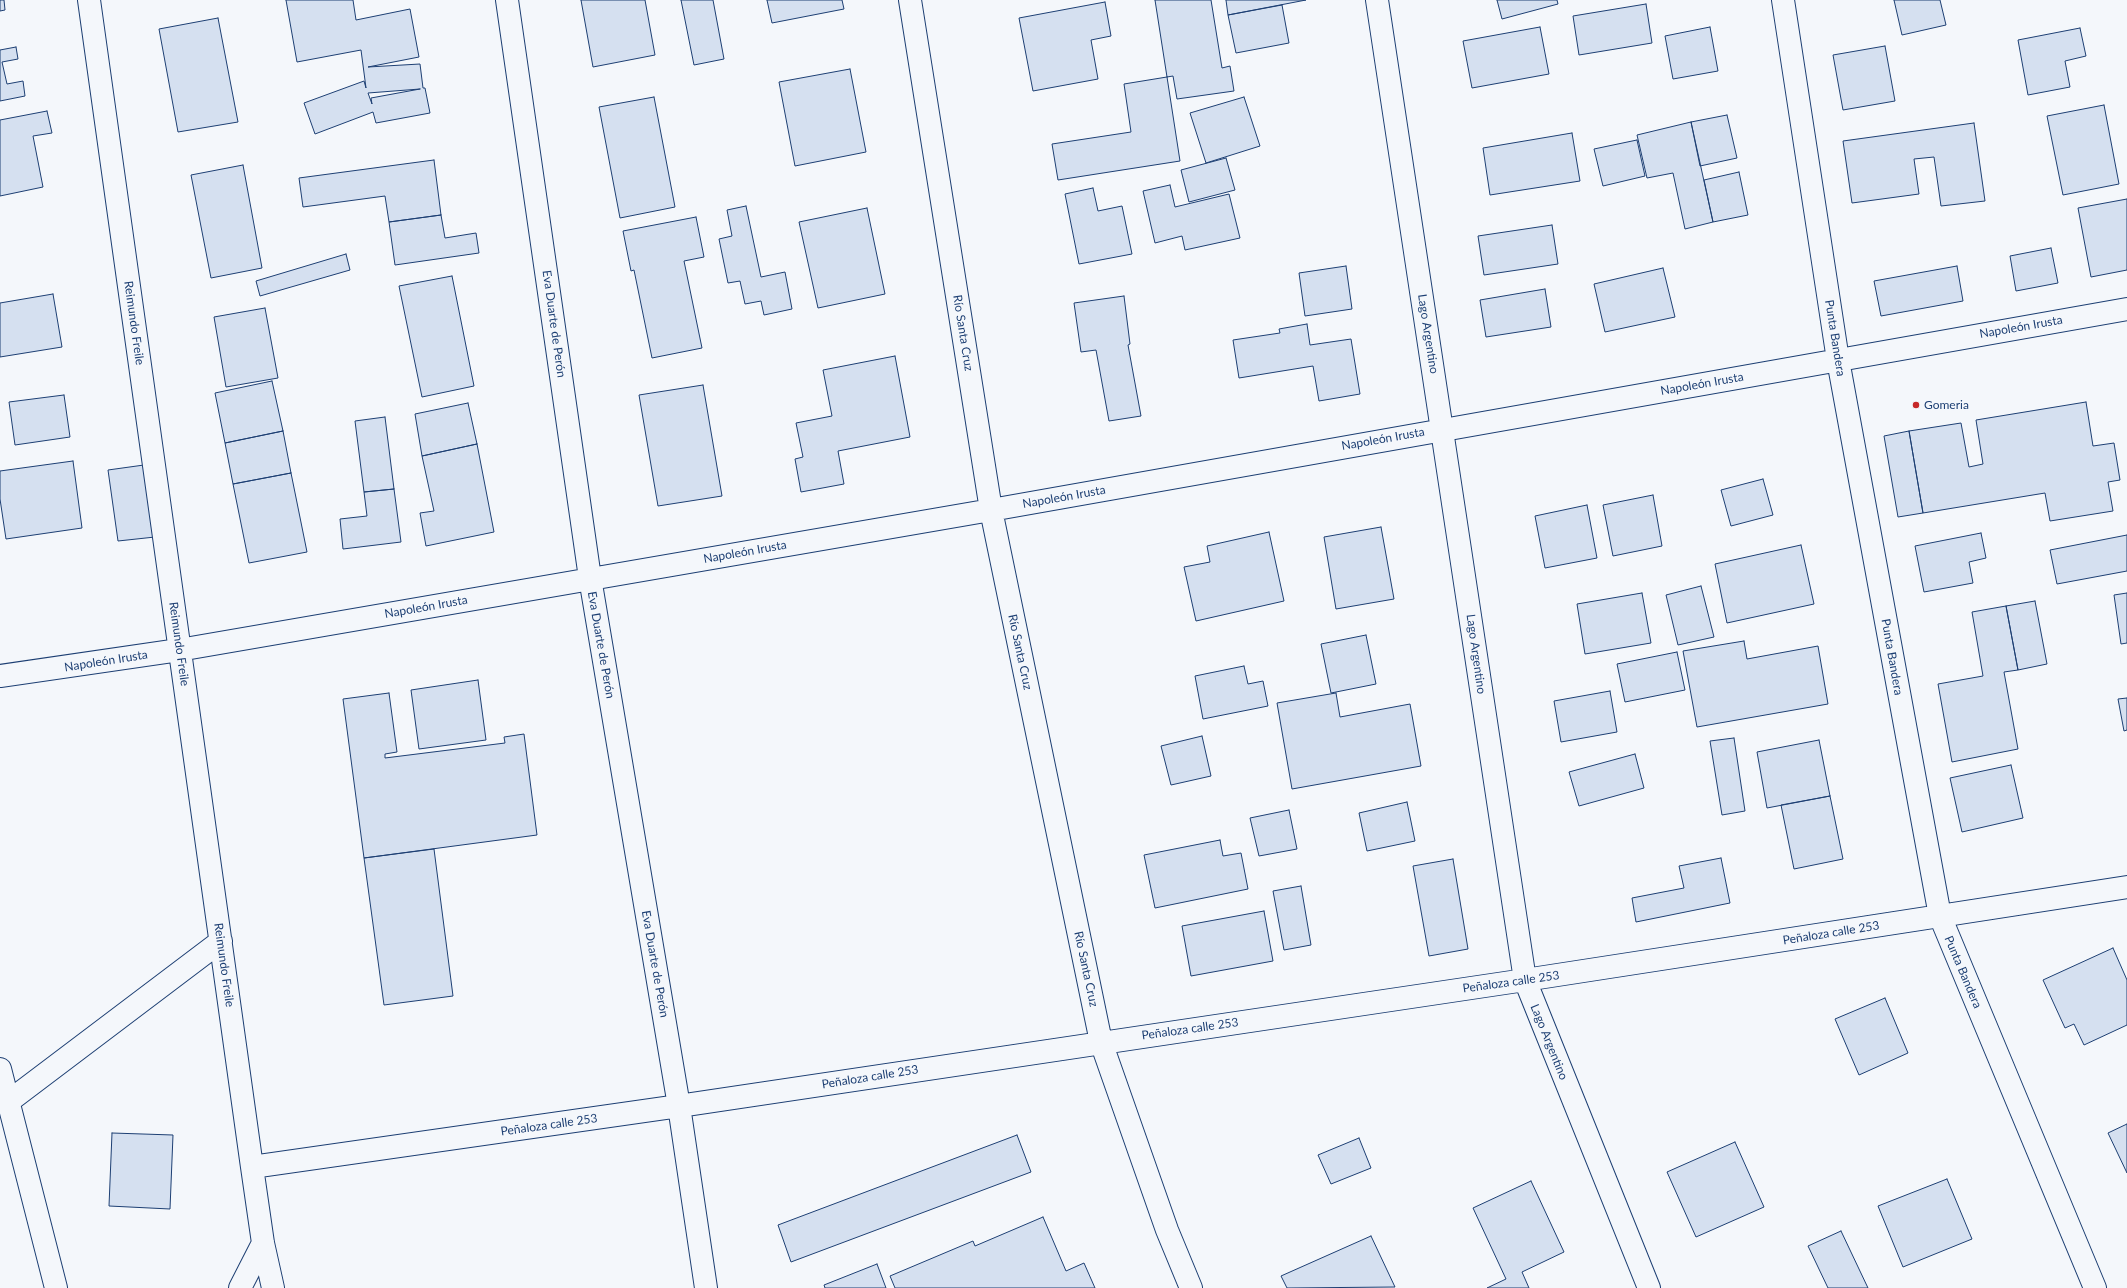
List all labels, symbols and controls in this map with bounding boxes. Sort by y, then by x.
street label: Eva Duarte de Perón [539,269,569,379]
street label: Reimundo Freile [121,280,147,366]
street label: Lago Argentino [1415,293,1441,375]
street label: Río Santa Cruz [950,294,976,372]
street label: Punta Bandera [1822,299,1848,377]
street label: Napoleón Irusta [1978,313,2064,341]
street label: Napoleón Irusta [1659,370,1745,398]
place label: Gomeria [1924,398,1969,412]
marker: Gomeria [1911,400,1921,410]
street label: Napoleón Irusta [1340,425,1426,453]
street label: Napoleón Irusta [1021,483,1107,511]
street label: Napoleón Irusta [702,538,788,566]
street label: Eva Duarte de Perón [584,590,618,700]
street label: Napoleón Irusta [383,593,469,621]
street label: Reimundo Freile [166,601,192,687]
street label: Río Santa Cruz [1005,613,1035,691]
street label: Lago Argentino [1463,613,1489,695]
street label: Punta Bandera [1878,618,1906,696]
street label: Napoleón Irusta [63,647,149,675]
street label: Eva Duarte de Perón [638,909,672,1019]
street label: Peñaloza calle 253 [1782,918,1880,948]
street label: Reimundo Freile [211,922,237,1008]
street label: Río Santa Cruz [1071,930,1101,1008]
street label: Punta Bandera [1941,934,1985,1010]
street label: Peñaloza calle 253 [1462,968,1560,996]
street label: Lago Argentino [1527,1002,1571,1082]
street label: Peñaloza calle 253 [1141,1015,1239,1043]
street label: Peñaloza calle 253 [821,1062,919,1092]
street label: Peñaloza calle 253 [500,1111,598,1139]

